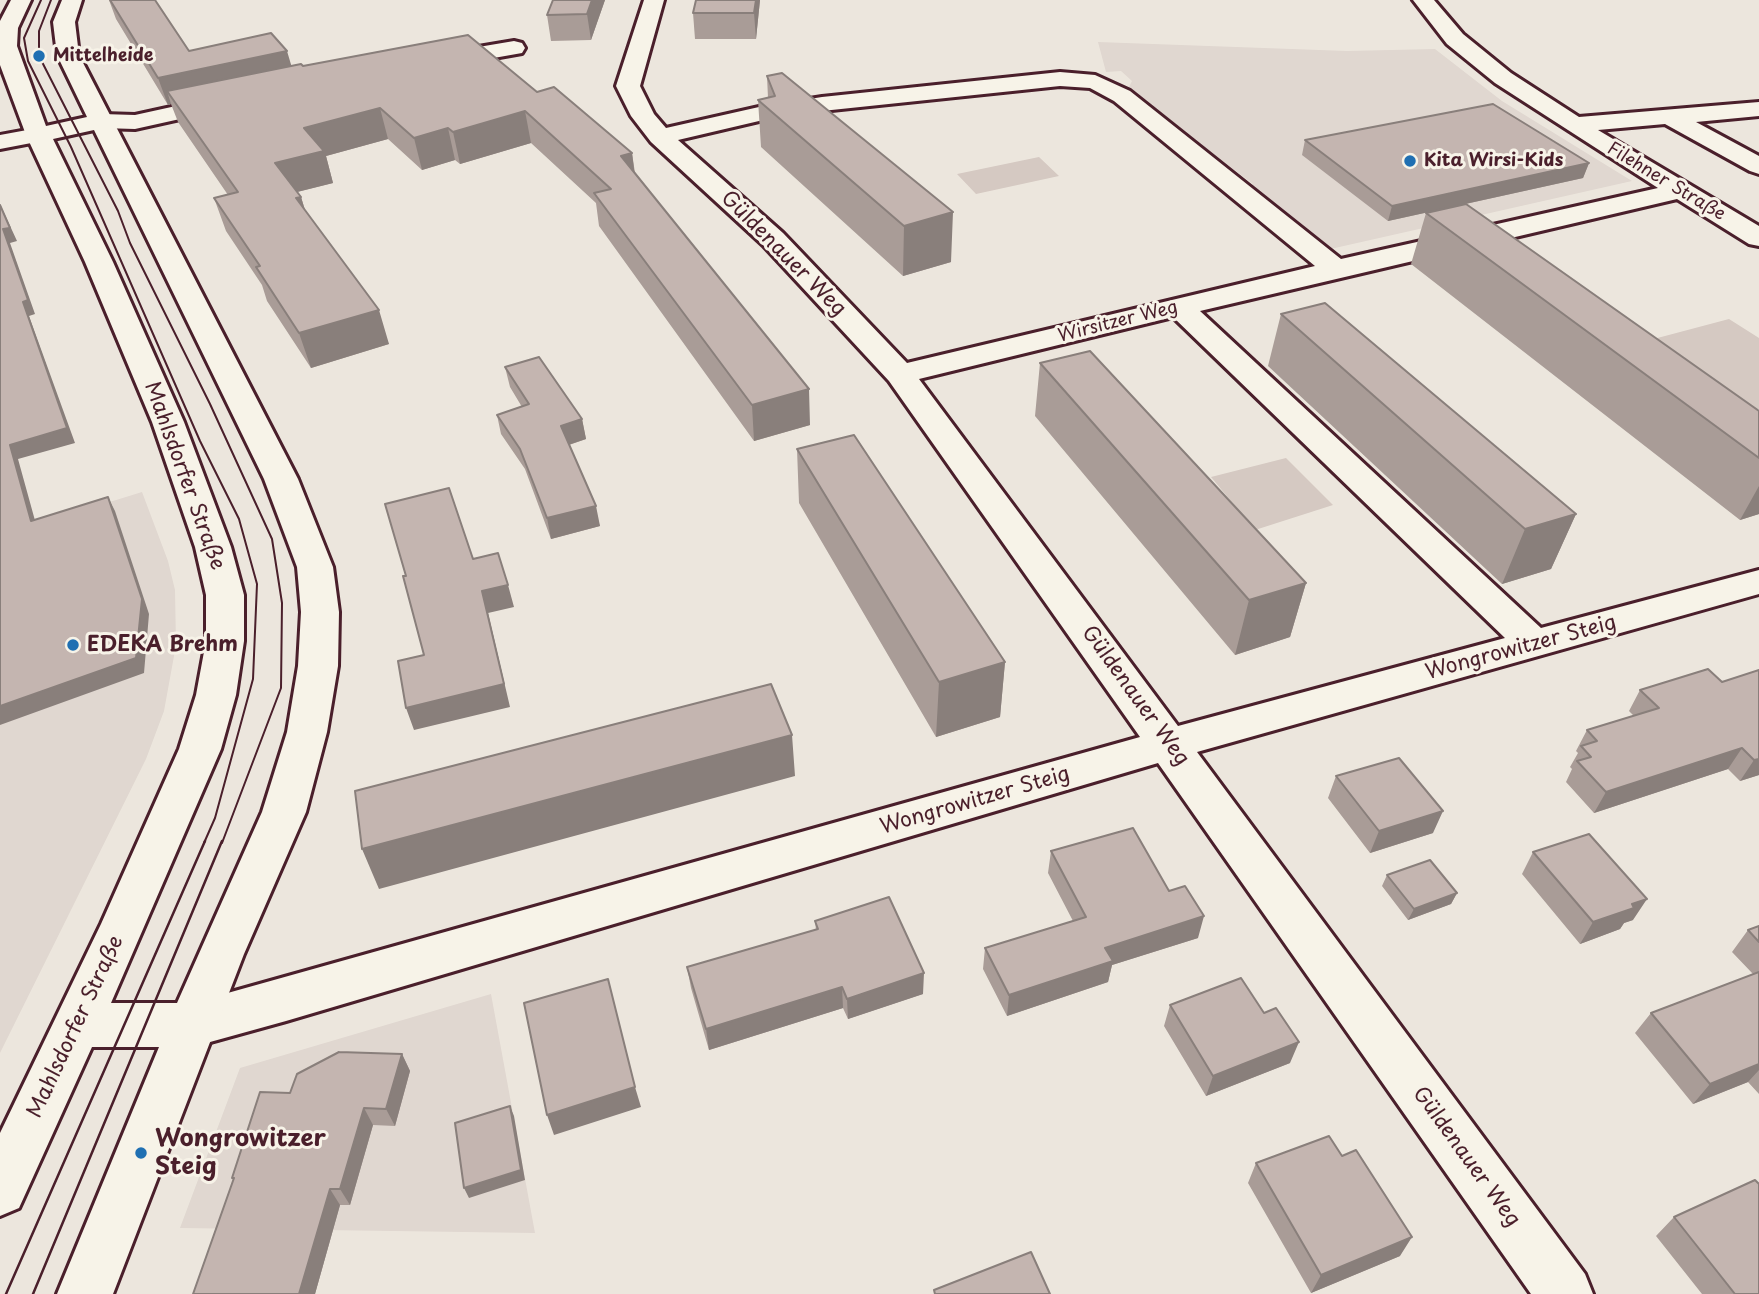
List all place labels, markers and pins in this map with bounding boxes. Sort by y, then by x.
place label: Mittelheide [53,45,154,67]
marker: Mittelheide [31,48,47,64]
place label: Kita Wirsi-Kids [1424,150,1563,172]
marker: Kita Wirsi-Kids [1402,153,1418,169]
place label: EDEKA Brehm [87,632,238,658]
marker: EDEKA Brehm [65,637,81,653]
place label: Wongrowitzer Steig [155,1125,326,1181]
marker: Wongrowitzer Steig [133,1145,149,1161]

